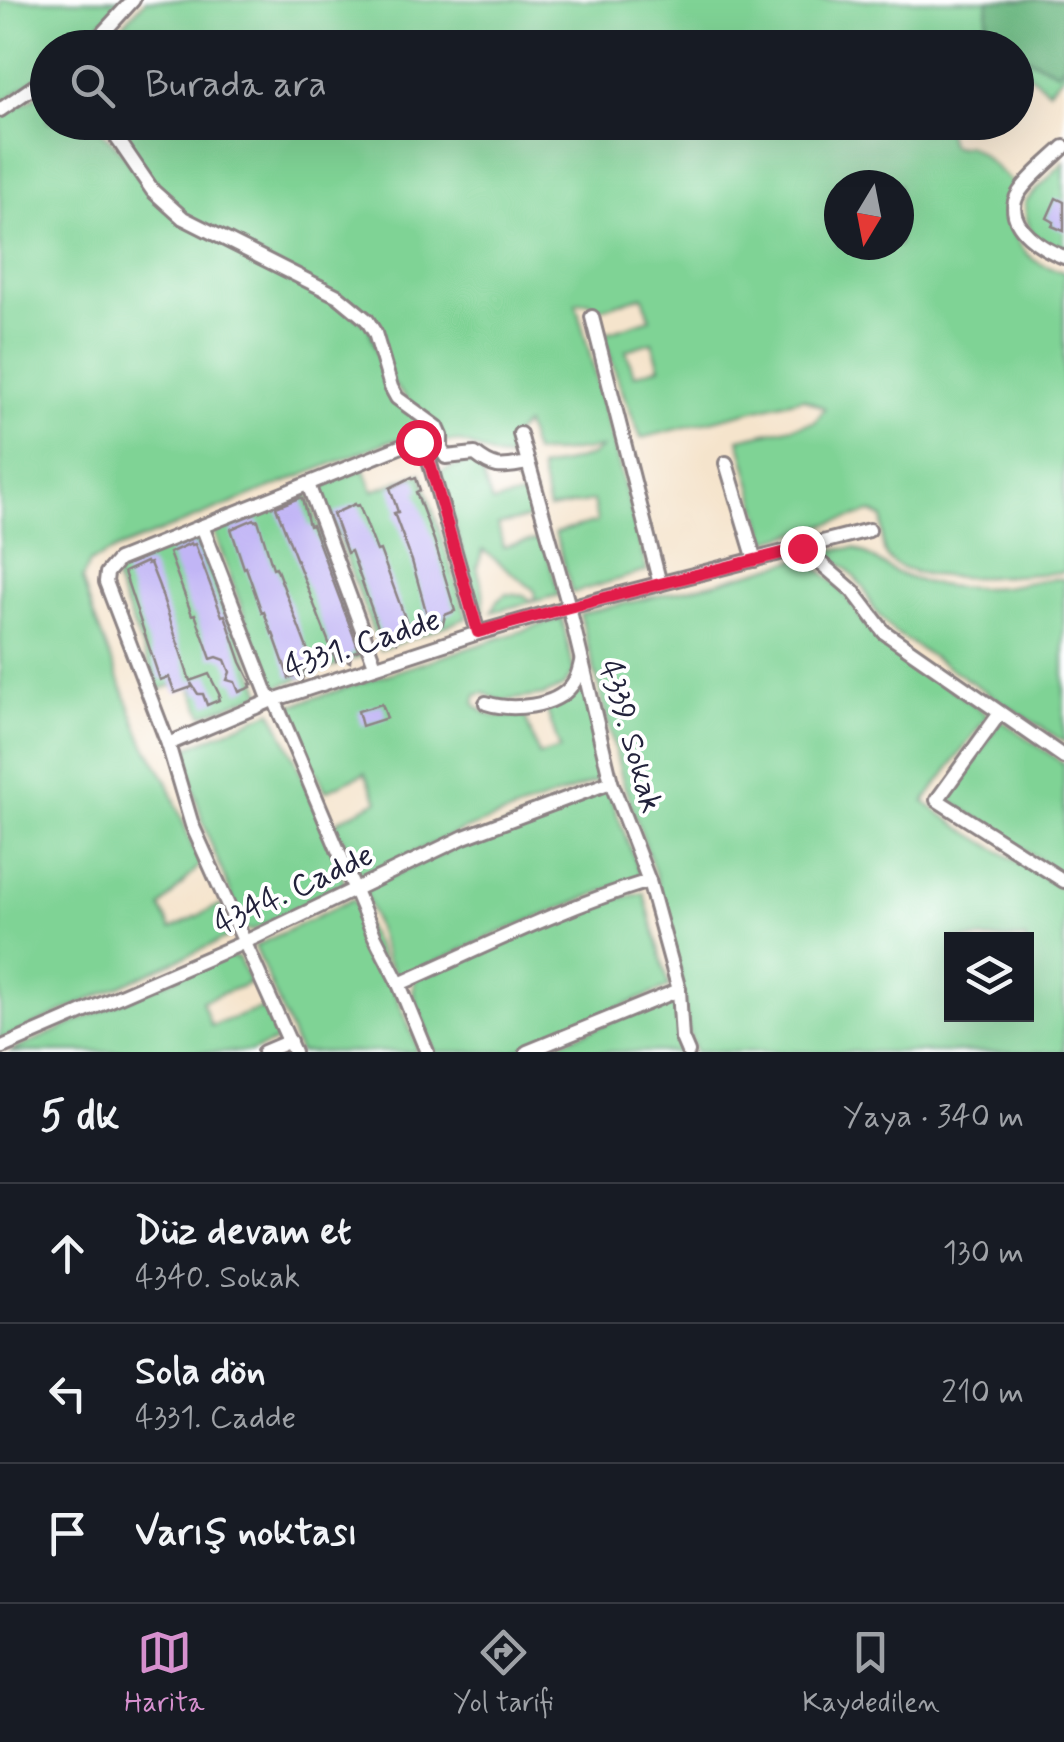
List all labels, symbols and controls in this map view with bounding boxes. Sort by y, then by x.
search box [30,30,1034,140]
icon: search [65,58,120,113]
text: Burada ara [145,61,327,110]
north arrow [824,170,914,260]
route start [396,420,442,466]
route end [780,526,826,572]
street label: 4331. Cadde [279,599,446,689]
street label: 4339. Sokak [588,655,672,818]
street label: 4344. Cadde [207,835,380,945]
map controls [944,932,1034,1022]
button: layers [944,932,1034,1022]
text: 5 dk [40,1090,119,1145]
text: Yaya · 340 m [843,1096,1024,1138]
text: Düz devam et [135,1208,352,1257]
icon: ahead [40,1226,95,1281]
text: 130 m [943,1232,1024,1274]
text: 4340. Sokak [135,1257,300,1299]
text: Sola dön [135,1348,266,1397]
icon: left [40,1366,95,1421]
text: 210 m [941,1372,1024,1414]
text: 4331. Cadde [135,1397,296,1439]
icon: arrive [40,1506,95,1561]
text: Varış noktası [135,1509,358,1558]
tab: Harita [124,1625,205,1722]
tab: Yol tarifi [453,1625,554,1722]
tab: Kaydedilen [802,1625,940,1722]

